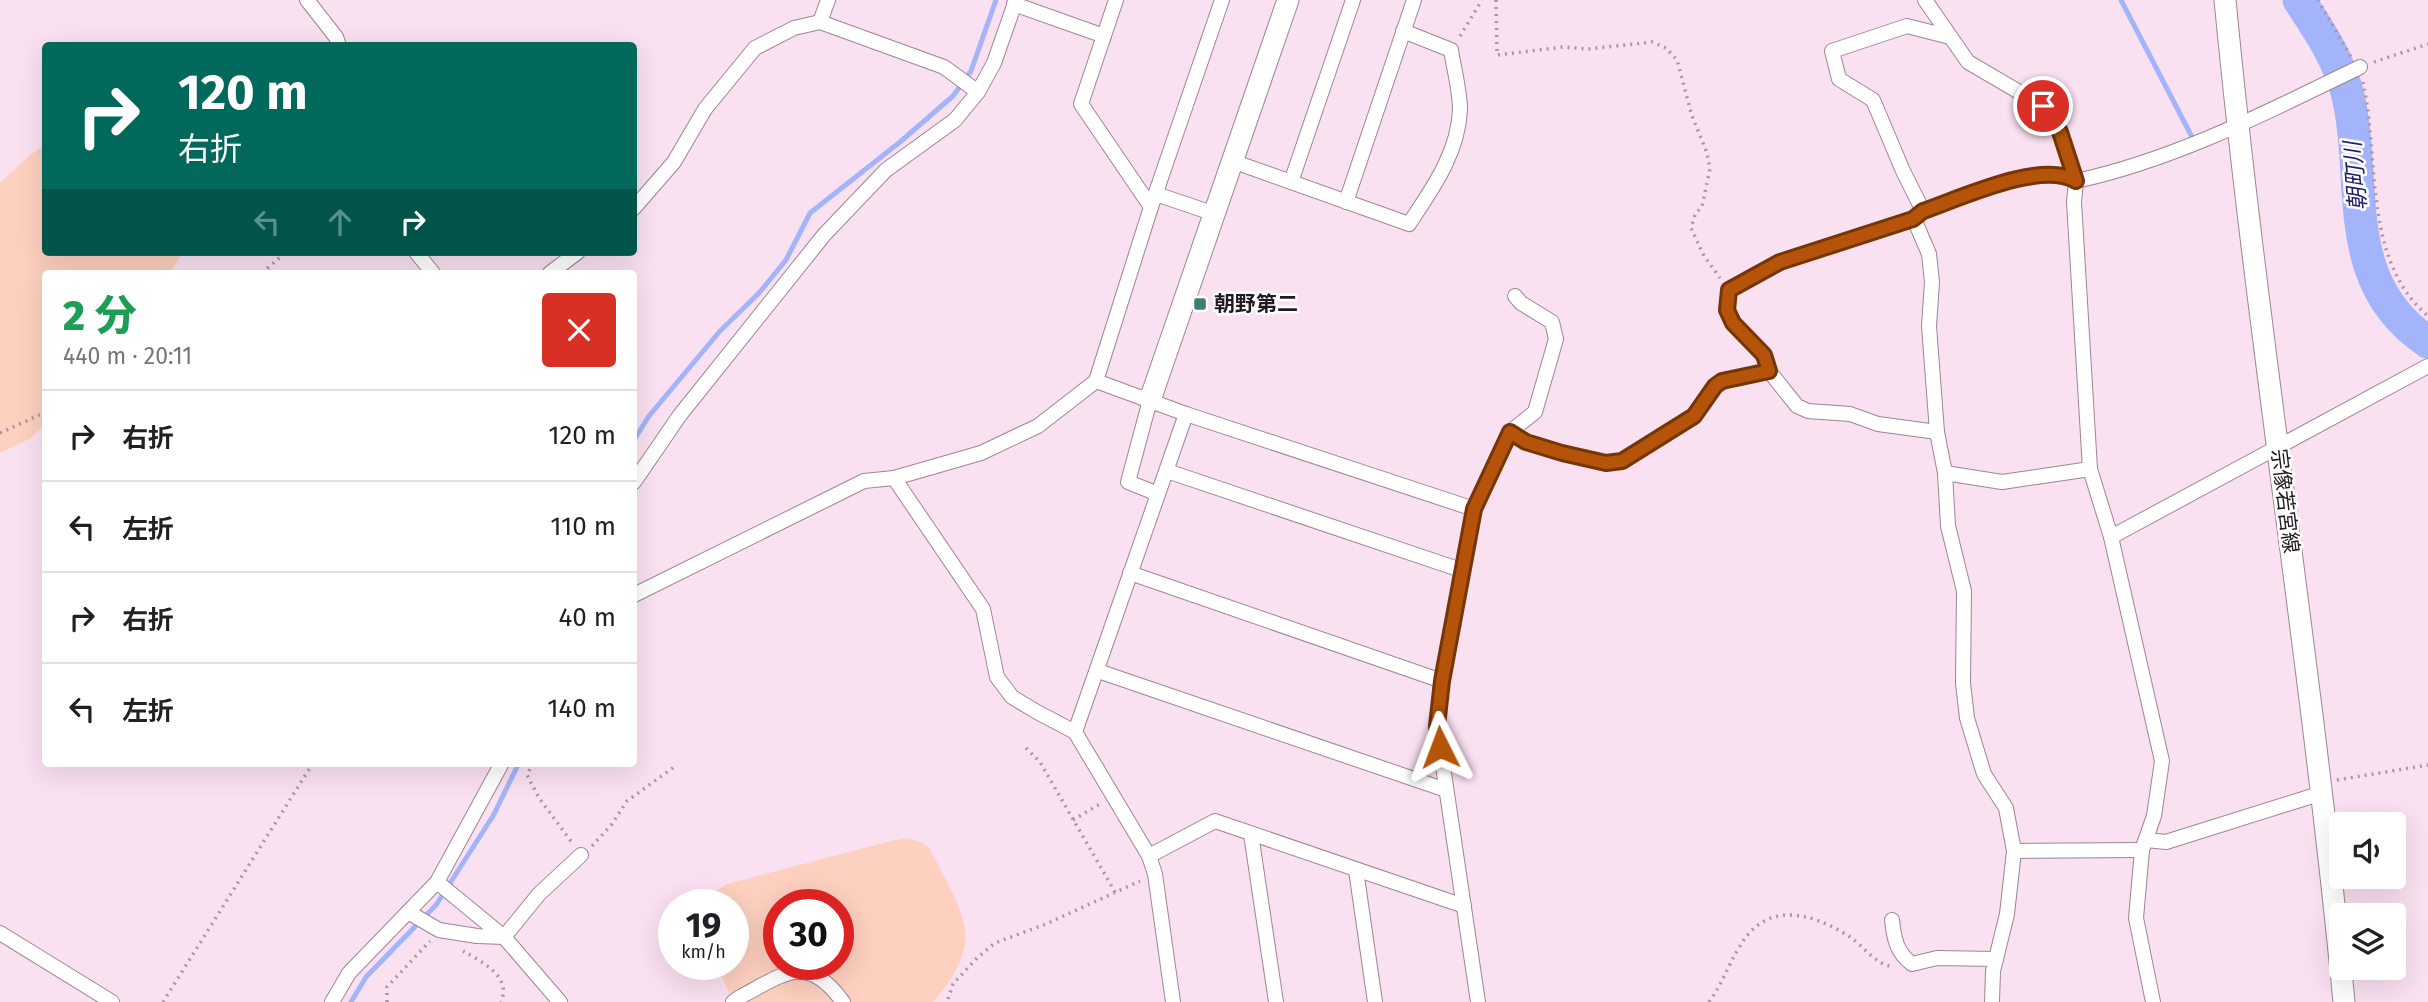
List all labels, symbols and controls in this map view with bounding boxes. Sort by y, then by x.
text: 120 m [178,63,308,122]
icon: right [63,70,154,161]
pin [2013,76,2073,136]
icon: arrive [2024,87,2062,125]
text: 右折 [178,130,242,168]
water label: 朝町川 [2338,137,2372,212]
icon: left [248,203,286,241]
icon: ahead [321,203,359,241]
icon: right [394,203,432,241]
text: 2 分 [63,291,137,341]
place label: 朝野第二 [1214,291,1298,317]
button: close [542,293,616,367]
marker: 朝野第二 [1192,296,1208,312]
text: 440 m · 20:11 [63,342,192,370]
icon: right [63,417,101,455]
text: 120 m [548,420,616,451]
text: 右折 [122,423,174,454]
street label: 宗像若宮線 [2266,447,2304,555]
icon: left [63,508,101,546]
text: 110 m [550,511,616,542]
text: 左折 [122,514,174,545]
icon: right [63,599,101,637]
text: 40 m [558,602,616,633]
text: 右折 [122,605,174,636]
icon: left [63,690,101,728]
text: 140 m [547,693,616,724]
text: 左折 [122,696,174,727]
position arrow [1403,710,1477,784]
map controls [2329,812,2406,980]
button: sound [2329,812,2406,889]
speed limit sign: 30 [763,889,854,980]
button: layers [2329,903,2406,980]
text: 19 [686,904,721,946]
text: km/h [681,941,726,963]

